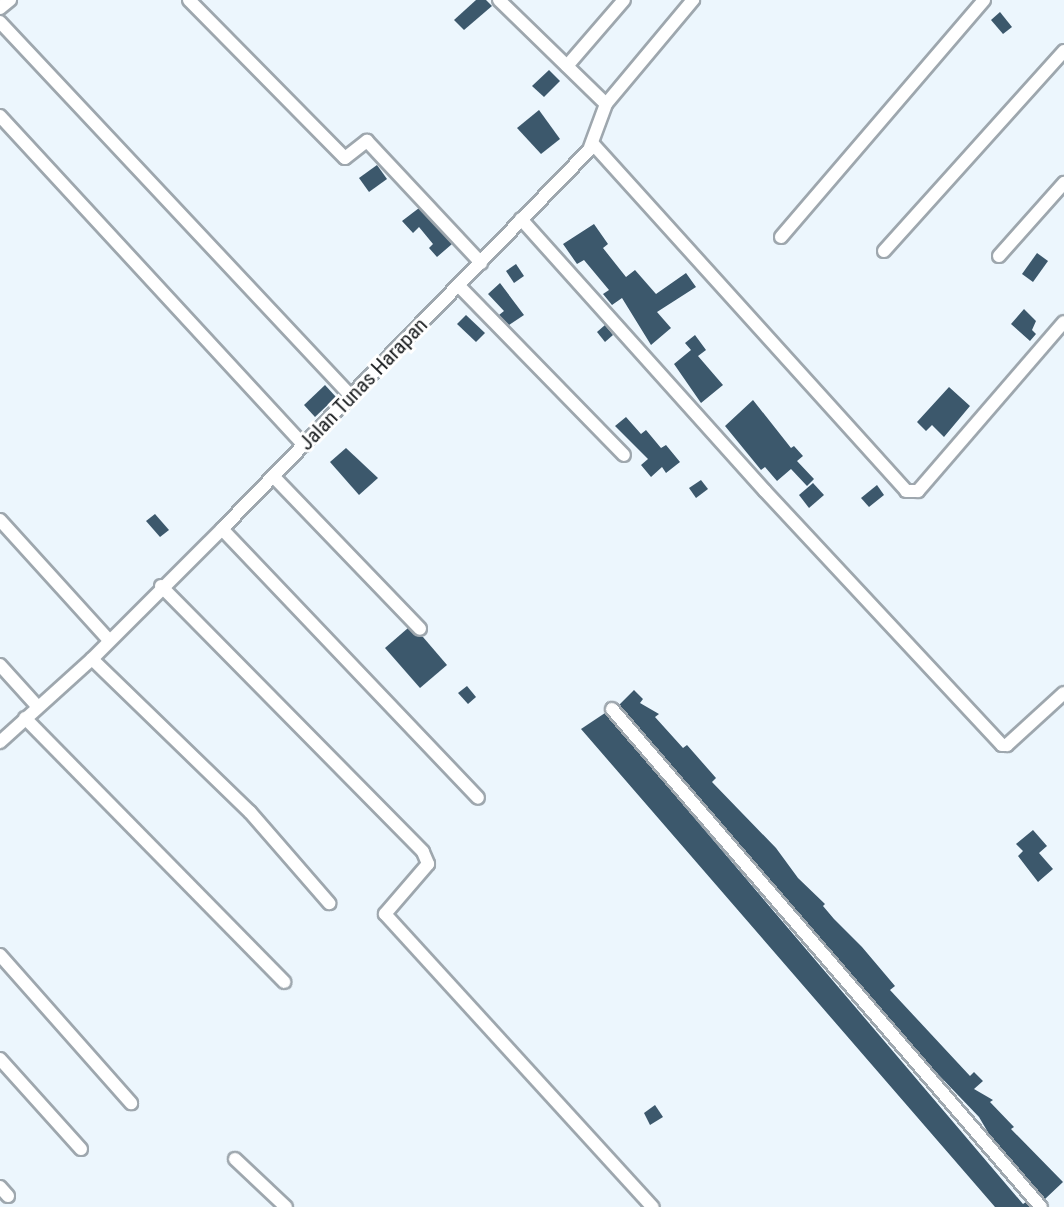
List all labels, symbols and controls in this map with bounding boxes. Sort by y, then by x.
street label: Jalan Tunas Harapan [293,312,433,456]

